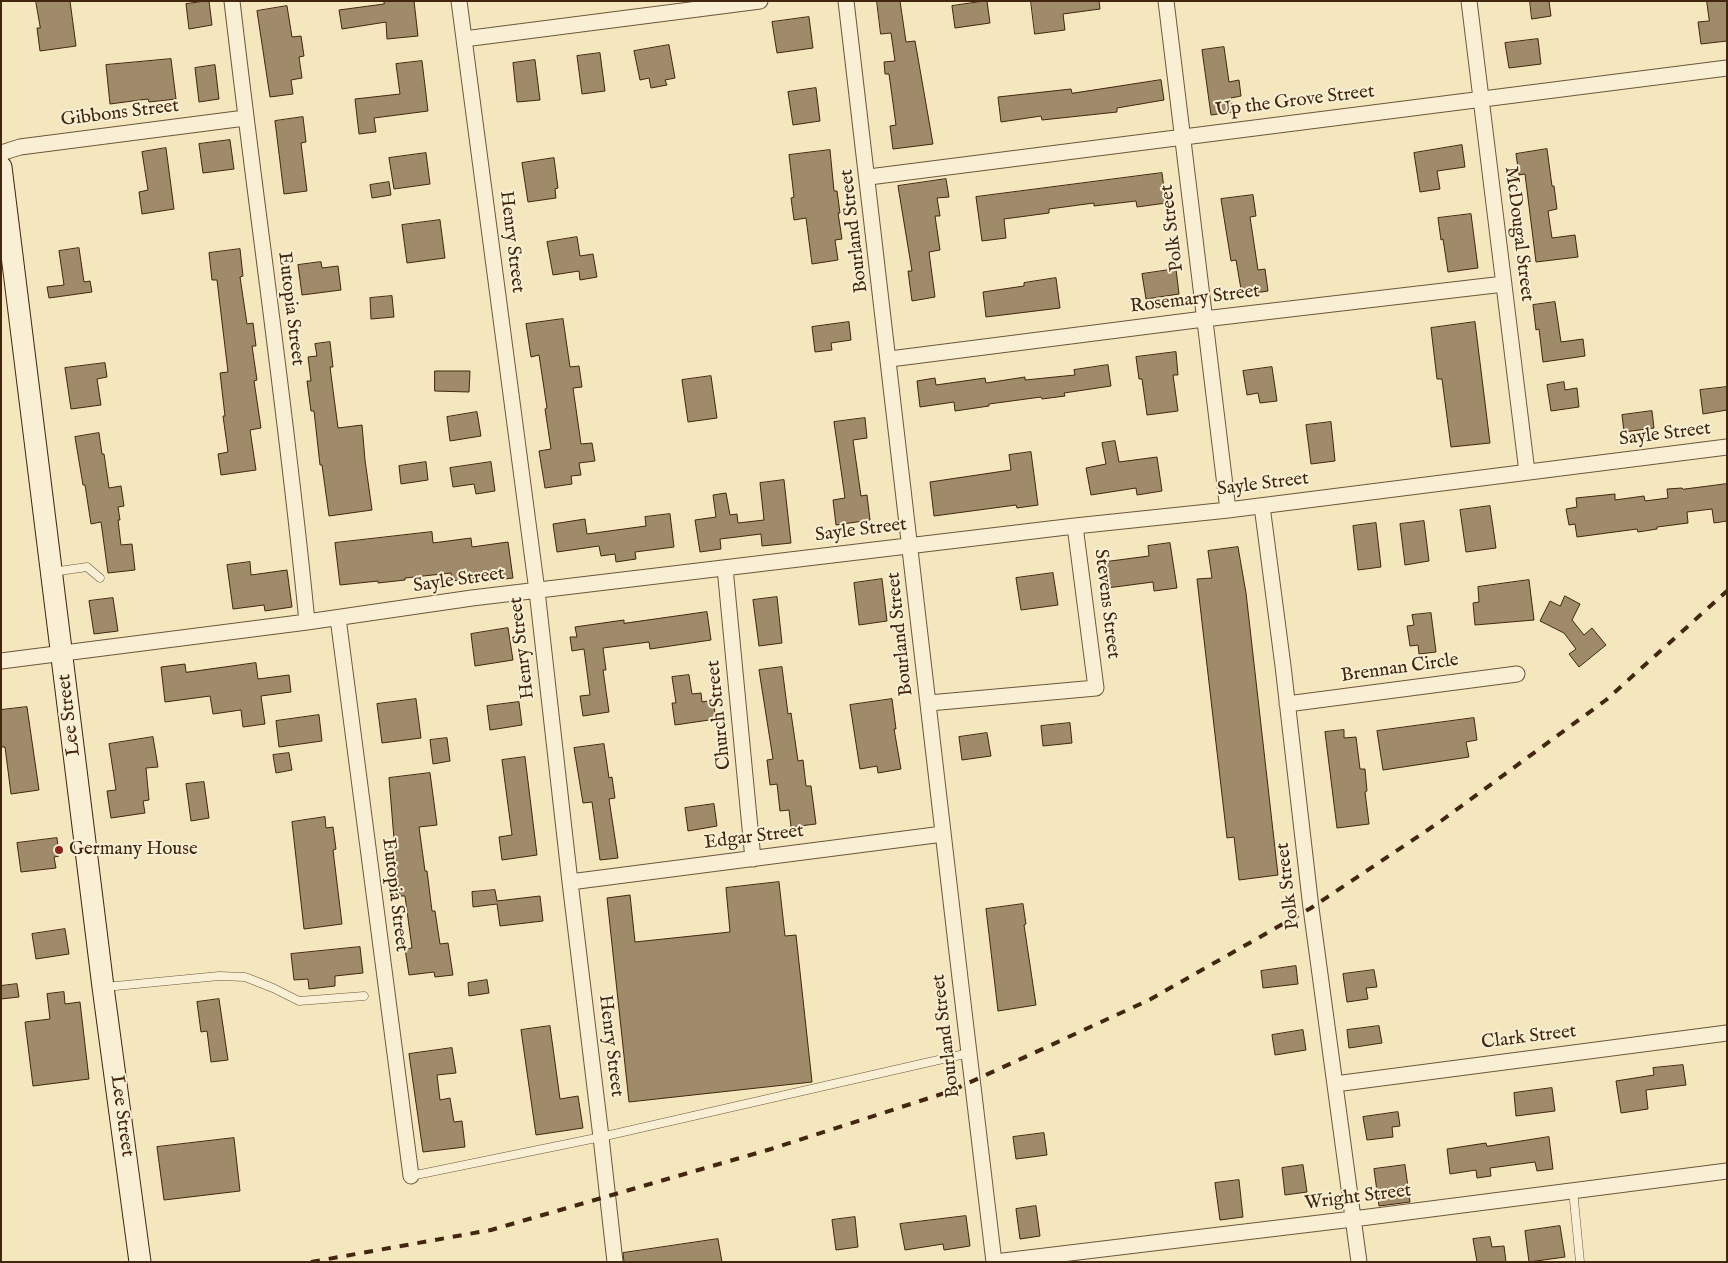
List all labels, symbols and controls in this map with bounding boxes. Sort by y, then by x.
street label: Up the Grove Street [1214,81,1376,123]
street label: Gibbons Street [60,95,180,133]
street label: McDougal Street [1498,165,1538,303]
street label: Bourland Street [836,168,874,294]
street label: Polk Street [1156,183,1190,273]
street label: Henry Street [493,190,529,294]
street label: Eutopia Street [272,251,308,367]
street label: Rosemary Street [1129,281,1261,319]
street label: Sayle Street [1618,418,1712,452]
street label: Sayle Street [1216,468,1310,502]
street label: Sayle Street [814,514,908,548]
street label: Stevens Street [1088,548,1124,660]
street label: Sayle Street [412,563,506,599]
street label: Bourland Street [883,571,919,697]
street label: Henry Street [505,596,541,700]
street label: Brennan Circle [1340,649,1460,689]
street label: Church Street [703,659,737,771]
street label: Lee Street [54,673,86,757]
street label: Edgar Street [703,821,805,855]
street label: Eutopia Street [376,837,412,953]
place label: Germany House [69,839,198,861]
street label: Polk Street [1272,841,1306,931]
marker: Germany House [53,844,65,856]
street label: Bourland Street [928,973,966,1099]
street label: Henry Street [592,994,628,1098]
street label: Clark Street [1480,1021,1578,1055]
street label: Lee Street [104,1074,138,1158]
street label: Wright Street [1303,1180,1413,1216]

